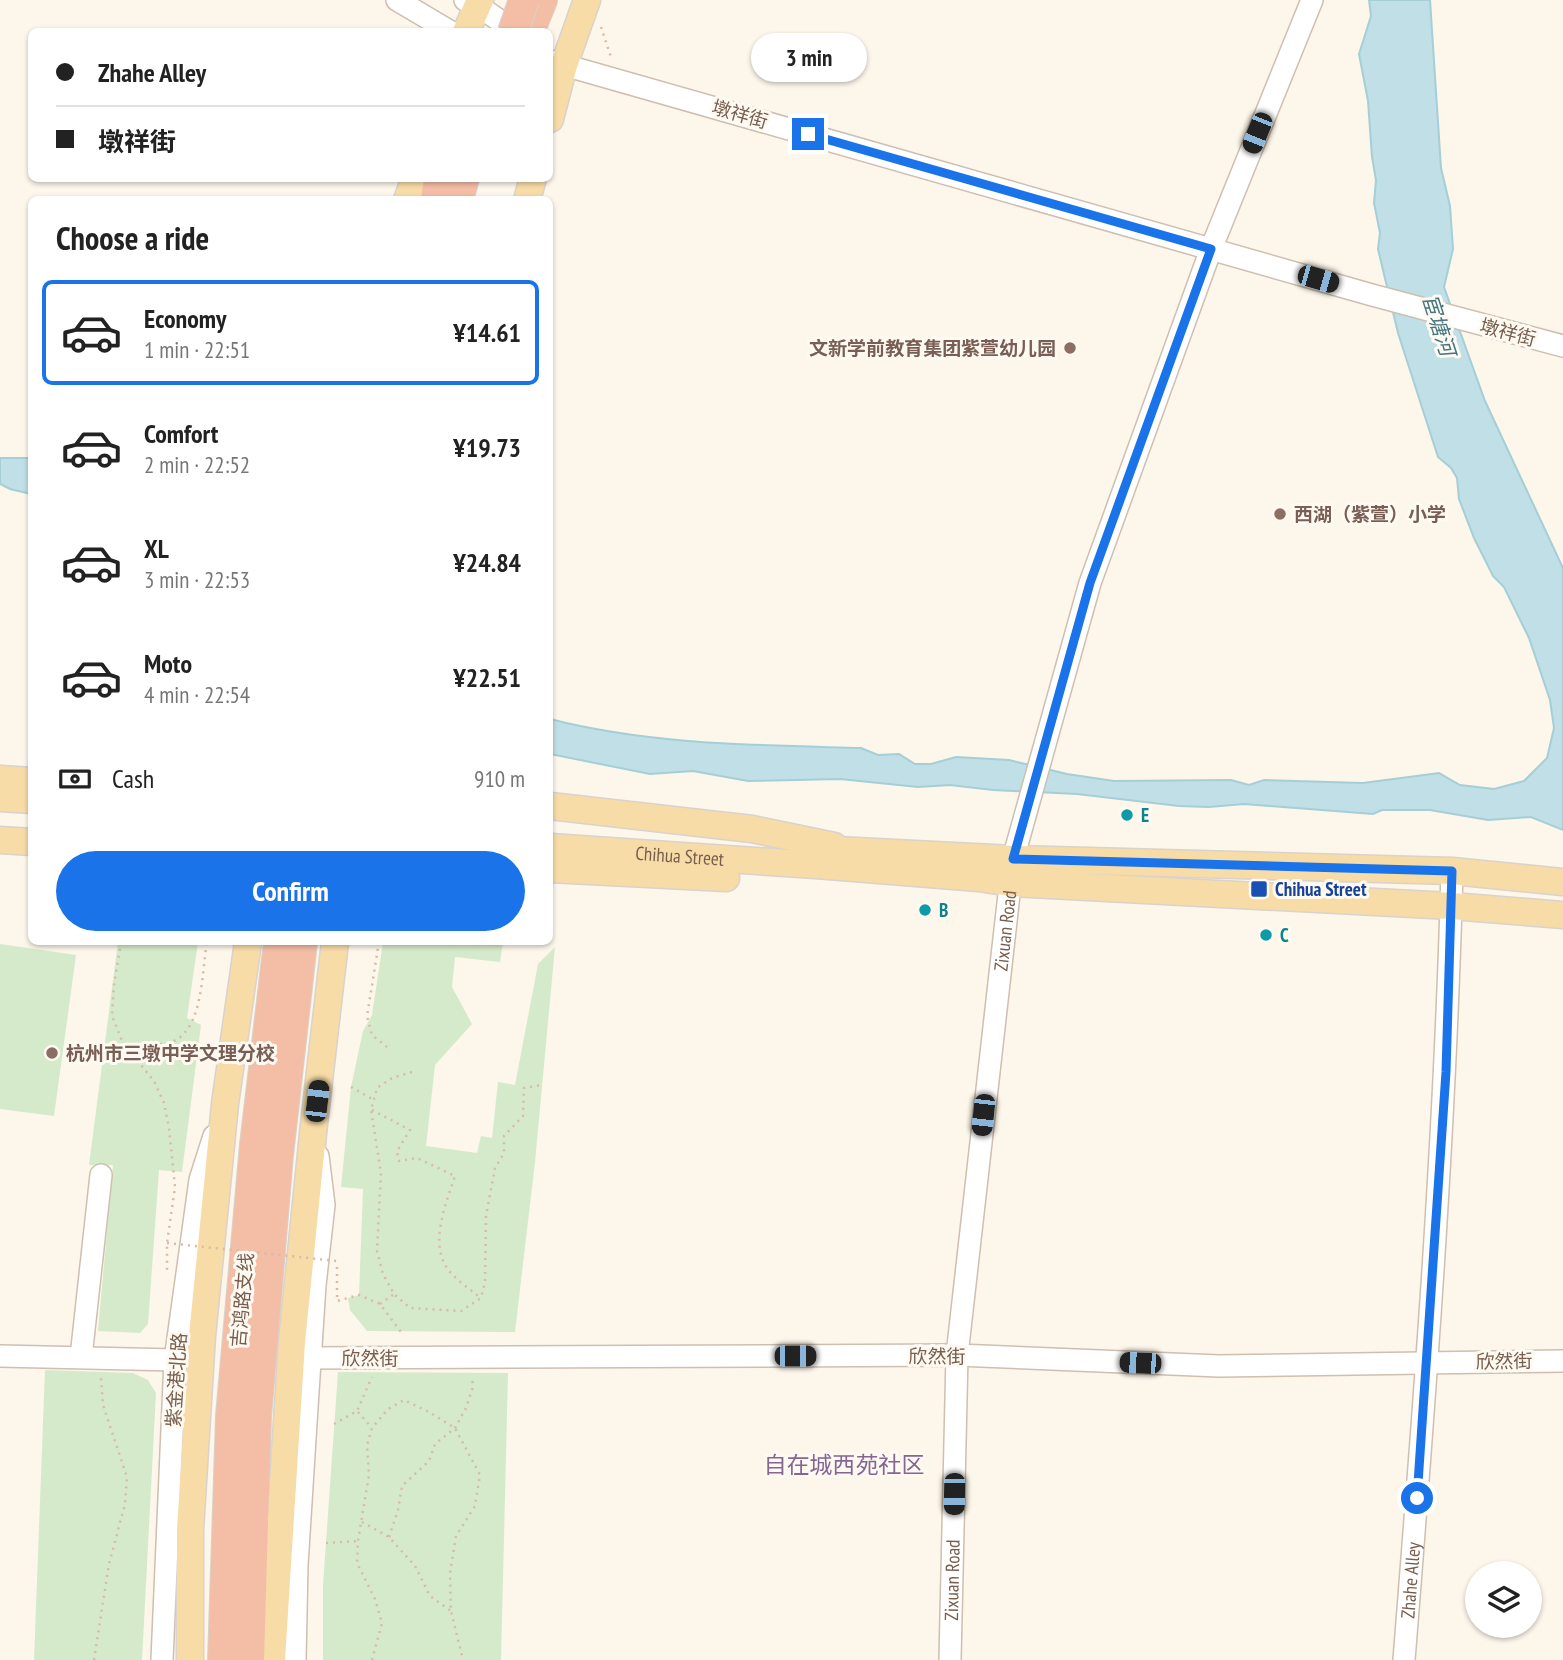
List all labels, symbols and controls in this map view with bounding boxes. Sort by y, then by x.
callout: 3 min [750,32,866,82]
text: 3 min [786,43,832,72]
text: Zhahe Alley [98,56,206,89]
street label: 墩祥街 [709,95,771,133]
car [1240,110,1275,156]
route end [792,118,824,150]
text: 墩祥街 [98,125,176,158]
text: Choose a ride [56,217,209,259]
car [1295,263,1342,295]
water label: 宦塘河 [1416,291,1463,363]
icon: car [60,301,123,364]
text: Economy [144,302,226,335]
street label: 墩祥街 [1477,313,1539,351]
text: ¥14.61 [453,316,521,349]
text: 1 min · 22:51 [144,335,250,364]
place label: 文新学前教育集团紫萱幼儿园 [809,336,1056,360]
marker: 文新学前教育集团紫萱幼儿园 [1062,340,1078,356]
icon: car [60,416,123,479]
text: Comfort [144,417,218,450]
text: ¥19.73 [453,431,521,464]
text: 2 min · 22:52 [144,450,250,479]
place label: 西湖（紫萱）小学 [1294,502,1446,526]
marker: 西湖（紫萱）小学 [1272,506,1288,522]
icon: car [60,531,123,594]
text: XL [144,532,169,565]
text: ¥24.84 [453,546,521,579]
text: 3 min · 22:53 [144,565,250,594]
icon: car [60,646,123,709]
text: Moto [144,647,192,680]
text: ¥22.51 [453,661,521,694]
text: 4 min · 22:54 [144,680,250,709]
icon: cash [56,760,94,798]
text: Cash [112,762,154,795]
text: 910 m [474,764,525,793]
place label: E [1141,803,1149,827]
marker: E [1119,807,1135,823]
street label: Chihua Street [635,841,726,871]
button: Confirm [56,851,525,931]
place label: Chihua Street [1275,877,1367,901]
marker: Chihua Street [1249,879,1269,899]
street label: Zixuan Road [988,889,1021,972]
place label: B [939,898,948,922]
marker: B [917,902,933,918]
place label: C [1280,923,1289,947]
marker: C [1258,927,1274,943]
place label: 杭州市三墩中学文理分校 [66,1041,275,1065]
marker: 杭州市三墩中学文理分校 [44,1045,60,1061]
car [305,1079,330,1123]
car [971,1093,996,1137]
street label: 吉鸿路支线 [226,1252,258,1348]
street label: 紫金港北路 [161,1332,191,1428]
street label: 欣然街 [908,1344,966,1368]
street label: 欣然街 [341,1346,399,1370]
car [775,1346,817,1367]
street label: 欣然街 [1475,1349,1533,1373]
car [1119,1352,1162,1374]
district label: 自在城西苑社区 [764,1450,925,1479]
car [944,1473,965,1515]
route start [1401,1482,1433,1514]
street label: Zixuan Road [939,1539,965,1621]
street label: Zhahe Alley [1395,1540,1425,1619]
map controls [1465,1561,1542,1638]
button: layers [1465,1561,1542,1638]

